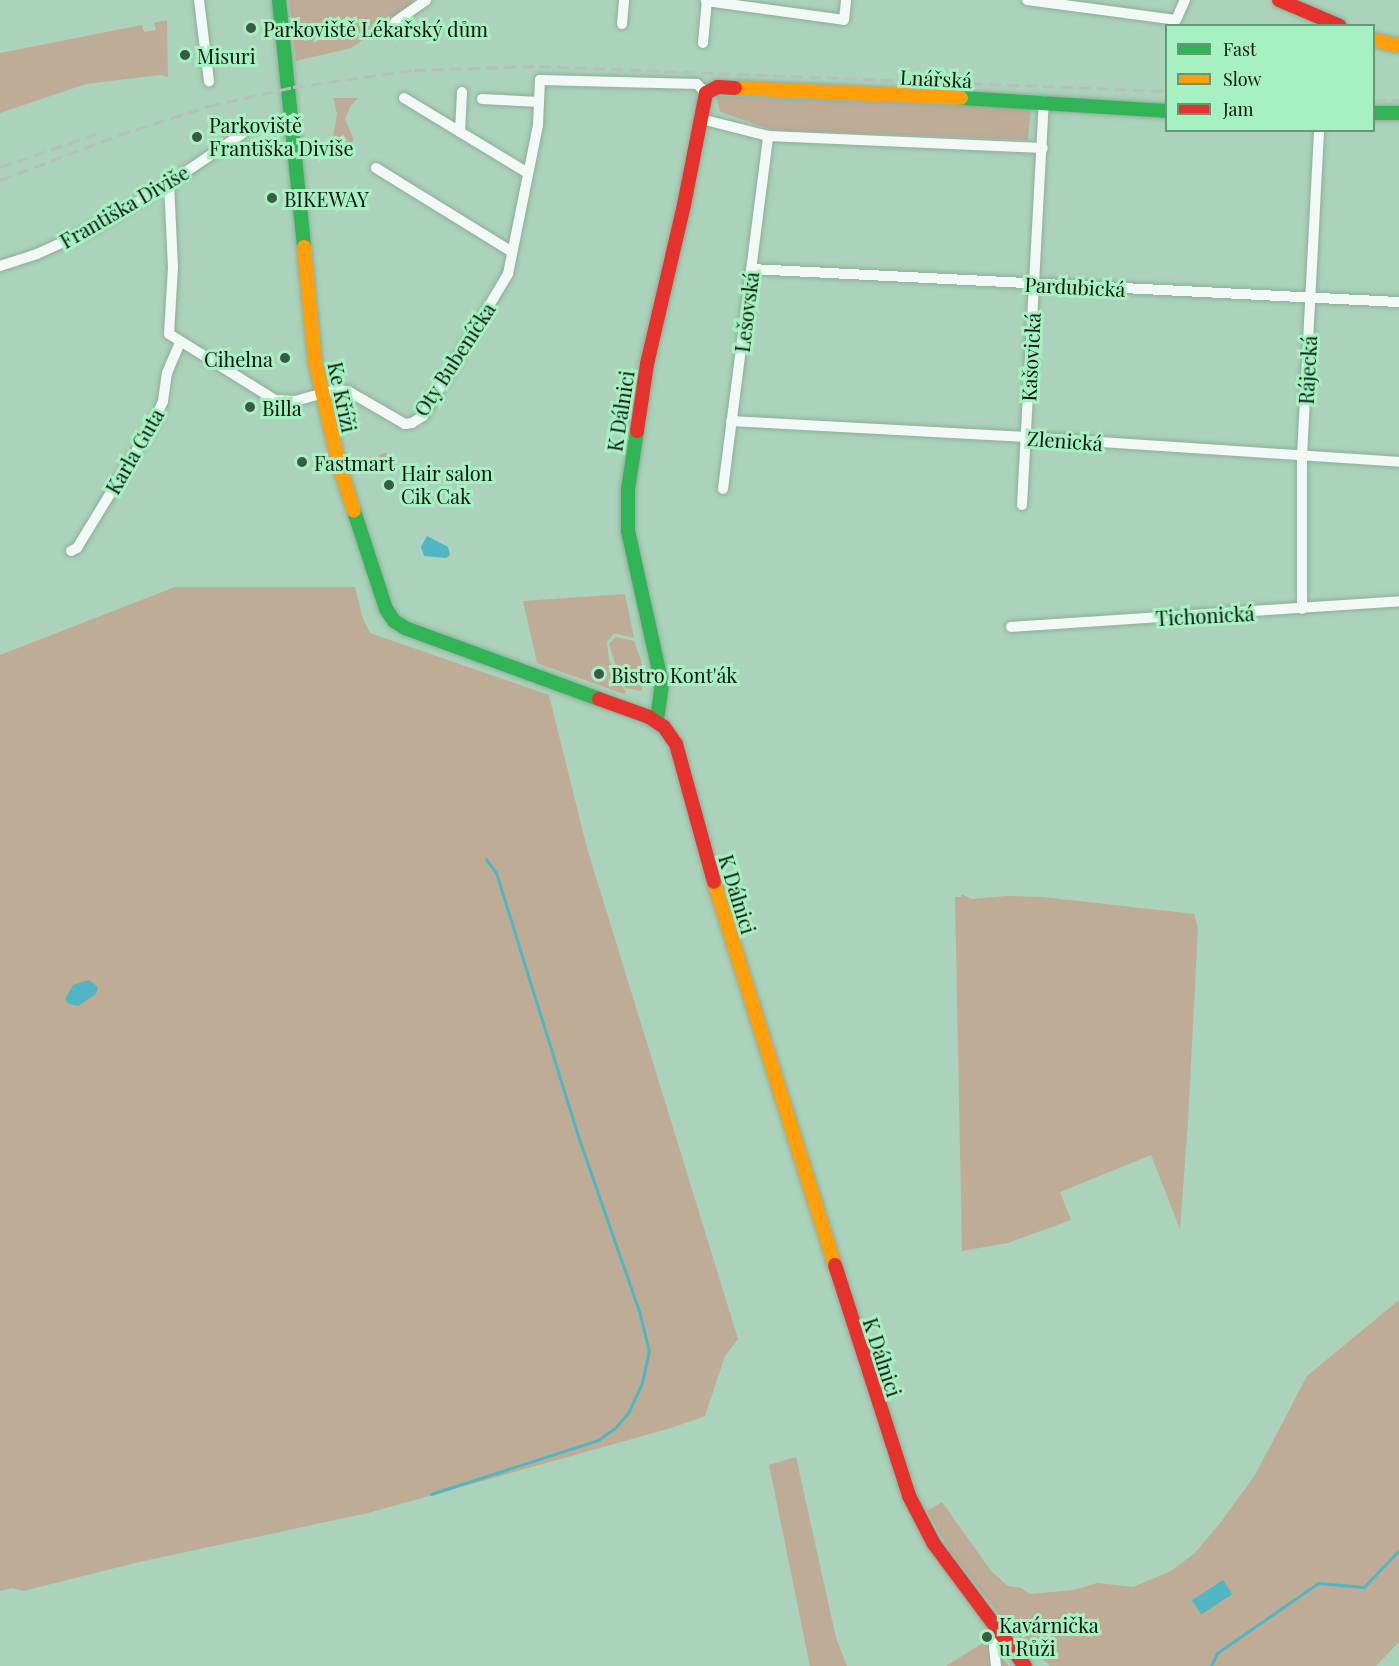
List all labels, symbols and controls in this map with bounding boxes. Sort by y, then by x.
place label: Parkoviště Lékařský dům [263,16,489,40]
marker: Parkoviště Lékařský dům [244,21,258,35]
legend [1165,24,1375,132]
text: Fast [1223,37,1256,61]
place label: Misuri [197,43,256,67]
marker: Misuri [178,48,192,62]
street label: Lnářská [899,64,973,92]
text: Slow [1223,67,1261,91]
text: Jam [1223,97,1253,121]
place label: Parkoviště Františka Diviše [209,113,354,160]
marker: Parkoviště Františka Diviše [190,130,204,144]
street label: Františka Diviše [55,159,193,253]
place label: BIKEWAY [284,186,369,210]
marker: BIKEWAY [265,191,279,205]
street label: Lešovská [729,270,763,354]
street label: Pardubická [1024,271,1126,301]
street label: Oty Bubeníčka [408,298,500,420]
street label: Kašovická [1016,312,1044,402]
street label: Rájecká [1293,335,1321,405]
place label: Cihelna [204,346,273,370]
marker: Cihelna [278,351,292,365]
street label: Ke Kříži [324,360,362,434]
street label: K Dálnici [602,369,638,453]
place label: Billa [262,395,302,419]
marker: Billa [243,400,257,414]
street label: Karla Guta [100,404,168,498]
street label: Zlenická [1026,425,1104,455]
place label: Fastmart [314,450,395,474]
marker: Fastmart [295,455,309,469]
place label: Hair salon Cik Cak [401,461,493,508]
marker: Hair salon Cik Cak [382,478,396,492]
street label: Tichonická [1155,600,1255,630]
place label: Bistro Kont'ák [611,662,737,686]
marker: Bistro Kont'ák [592,667,606,681]
street label: K Dálnici [715,852,761,936]
street label: K Dálnici [859,1315,907,1399]
place label: Kavárnička u Růži [999,1613,1099,1660]
marker: Kavárnička u Růži [980,1630,994,1644]

